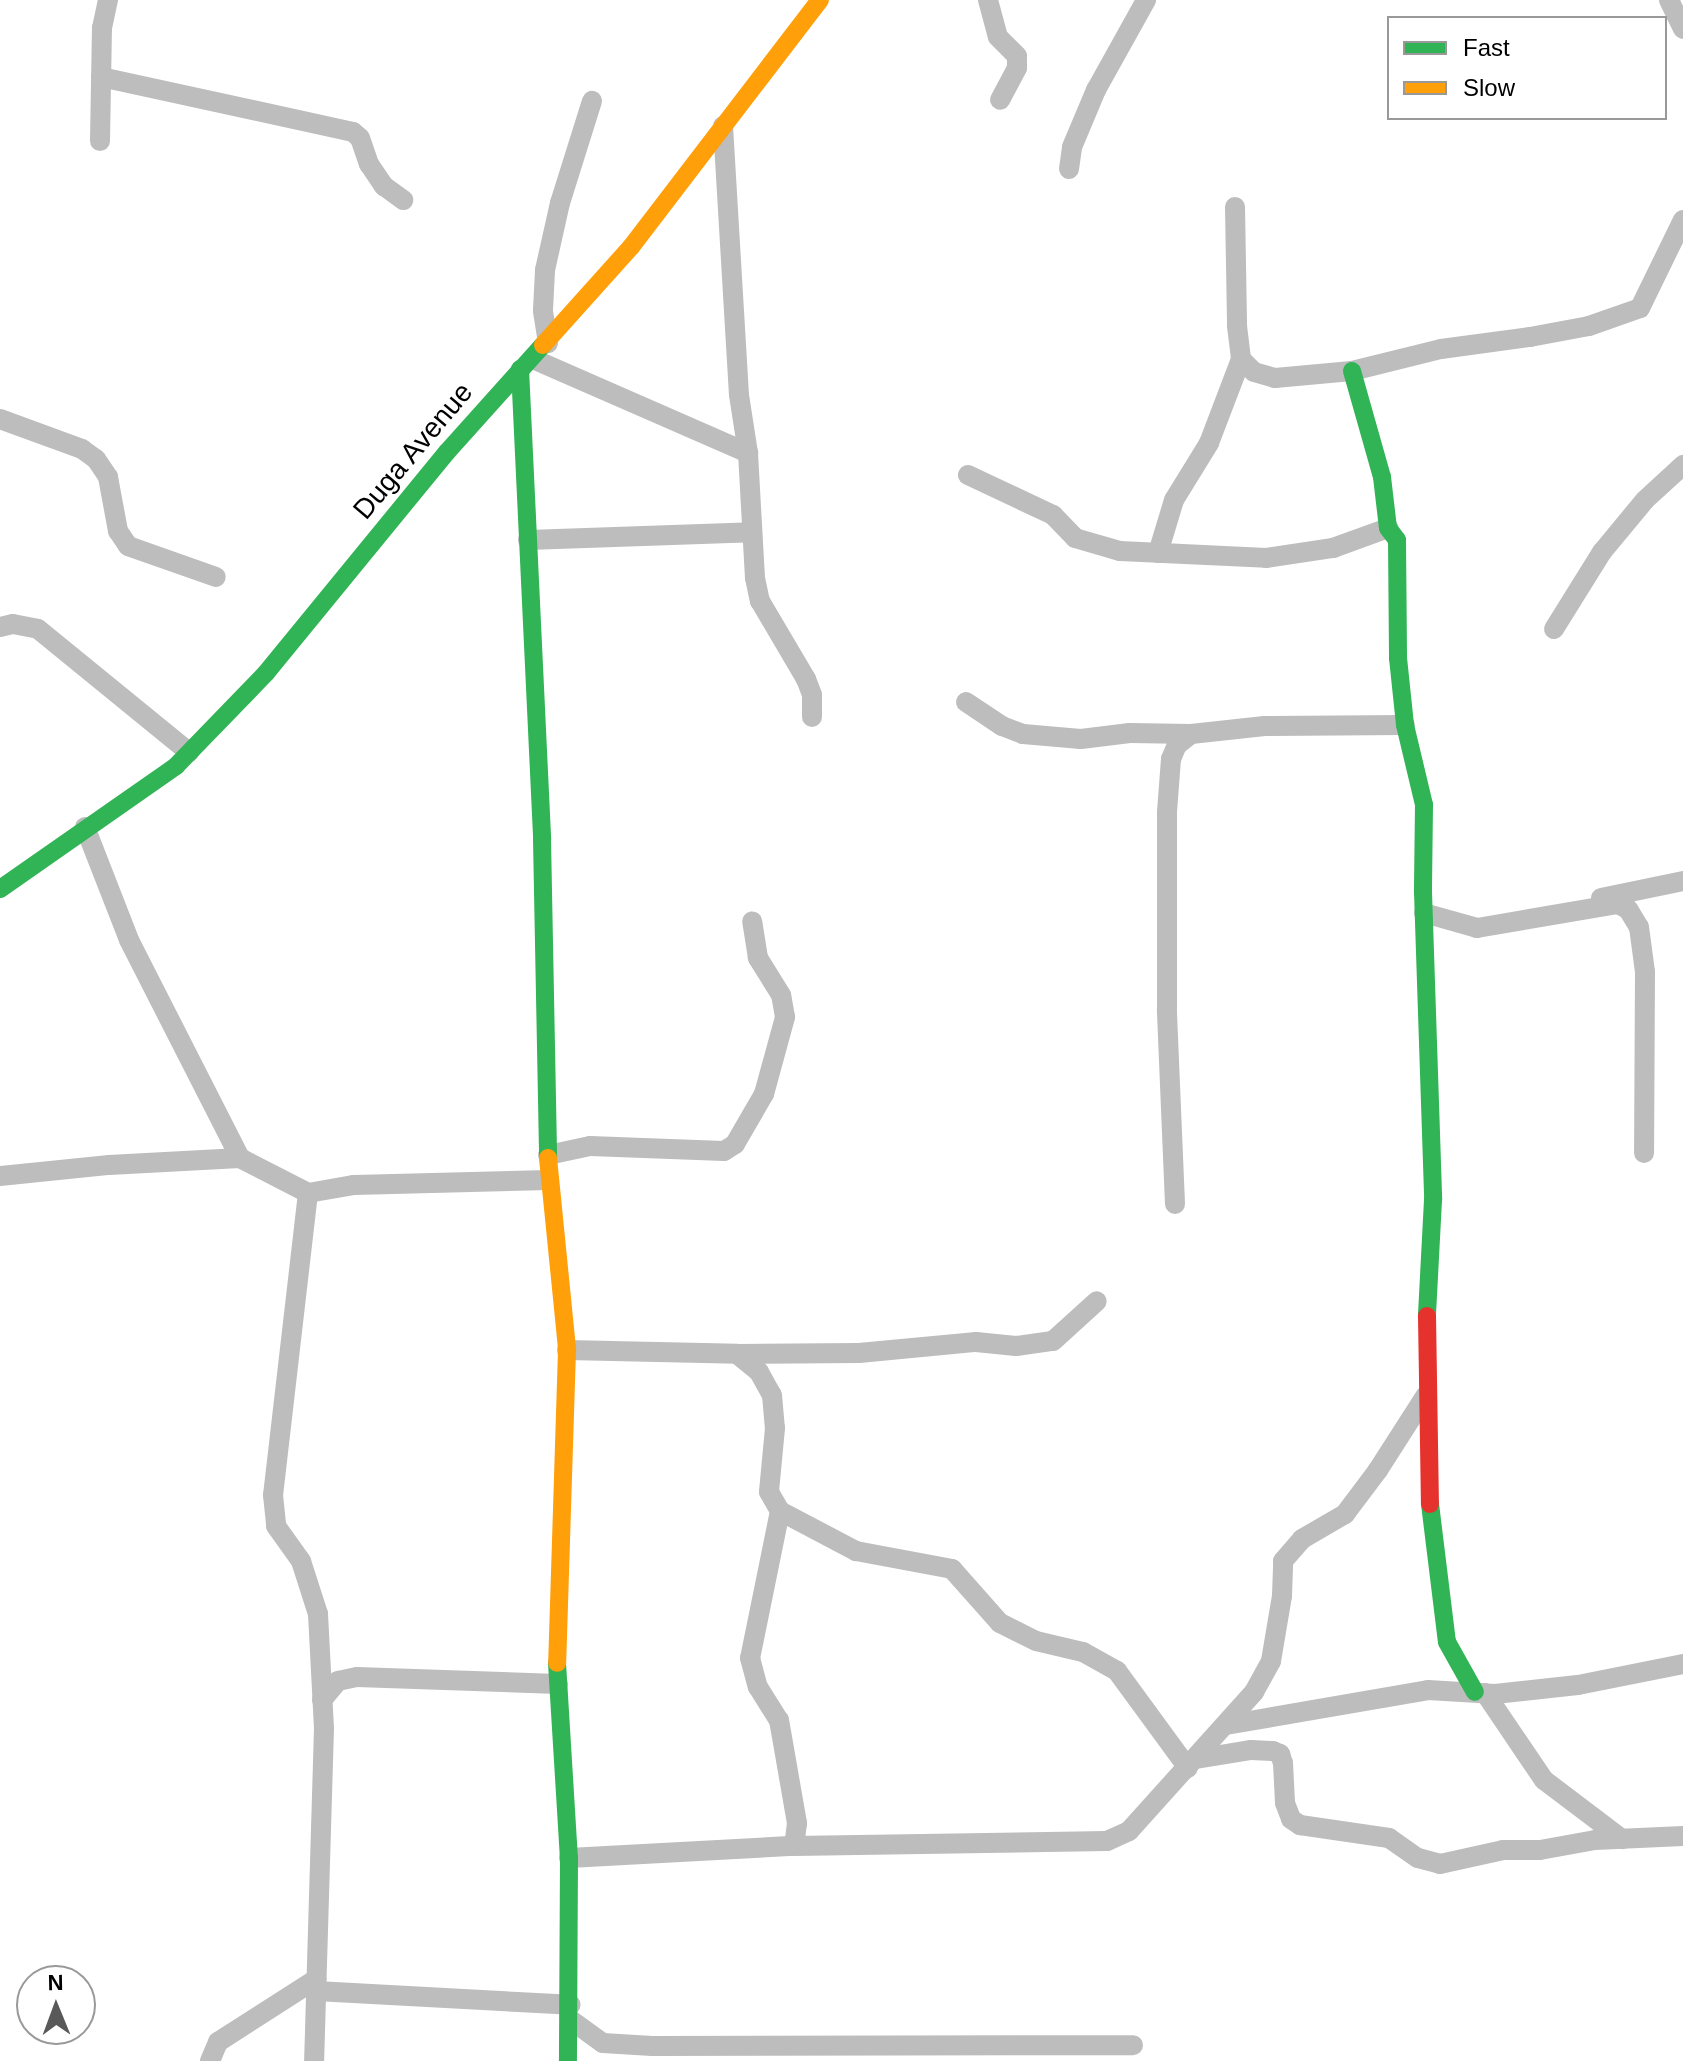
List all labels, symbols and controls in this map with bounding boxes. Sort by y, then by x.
legend [1387,16,1667,120]
text: Fast [1463,34,1510,61]
text: Slow [1463,74,1515,101]
street label: Duga Avenue [346,375,480,527]
north arrow [16,1965,96,2045]
text: N [47,1970,64,1995]

